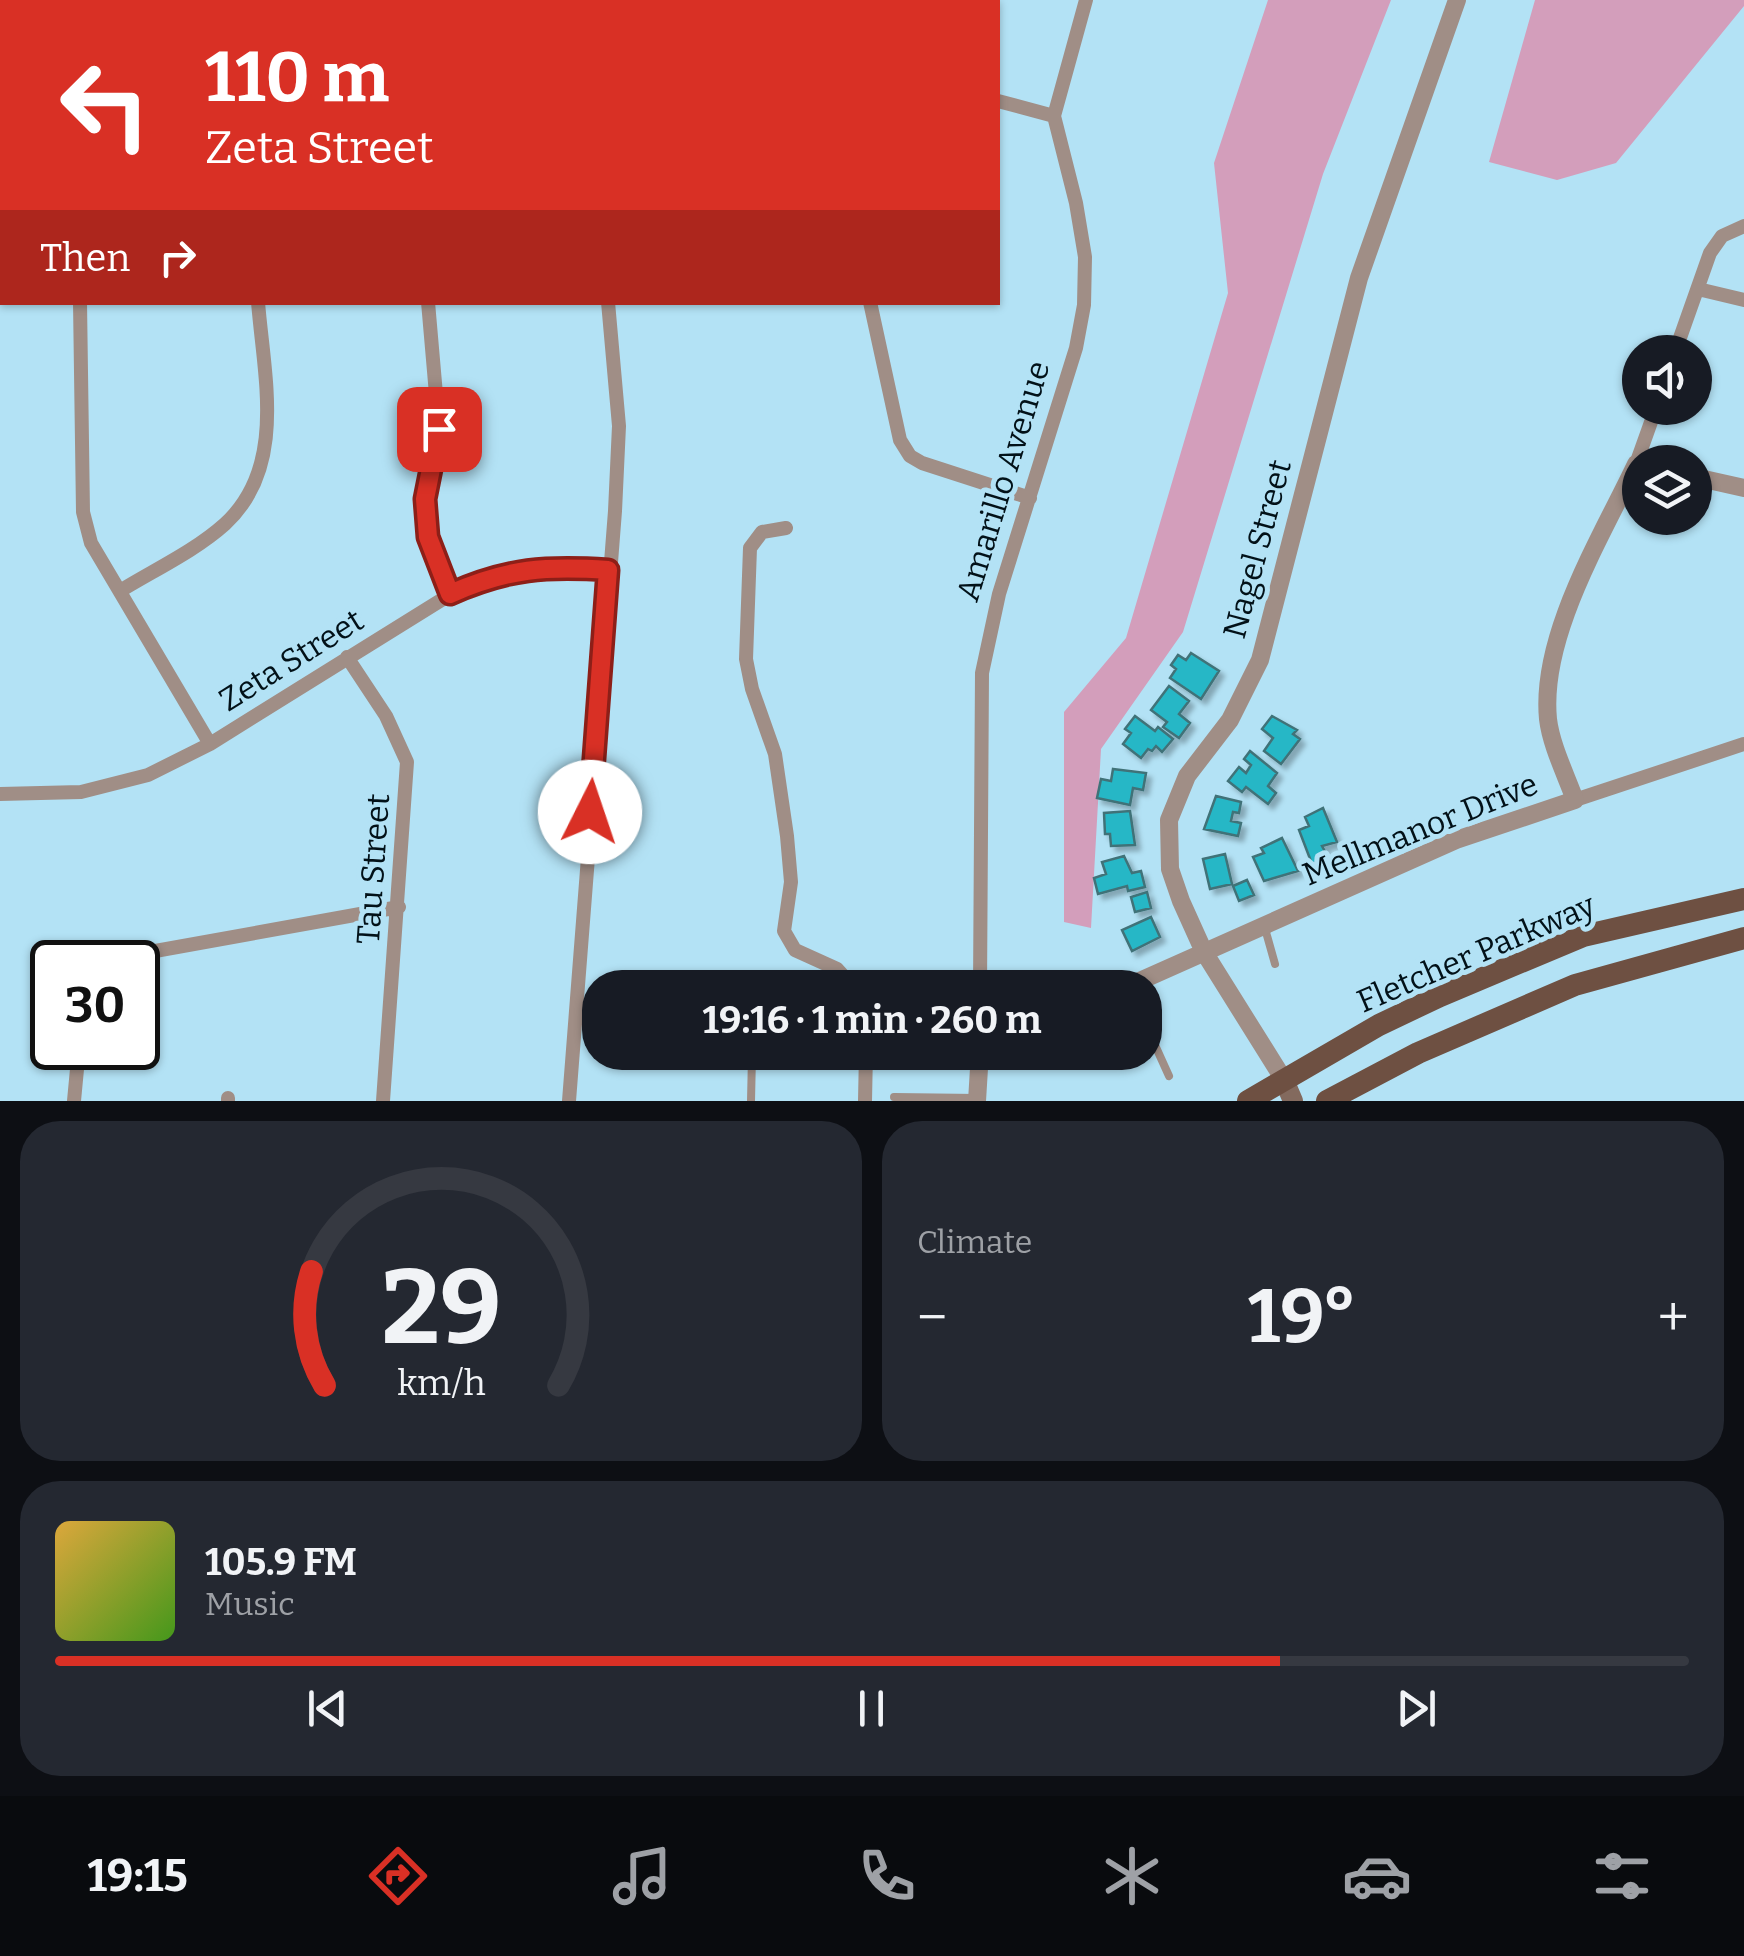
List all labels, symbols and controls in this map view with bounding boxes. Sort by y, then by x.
text: 110 m [205,36,389,120]
icon: left [40,40,170,170]
text: Zeta Street [205,121,433,175]
icon: right [150,230,205,285]
text: Then [40,235,130,281]
map controls [1622,335,1712,535]
button: sound [1622,335,1712,425]
street label: Amarillo Avenue [948,356,1058,606]
pin [397,387,482,472]
icon: arrive [412,402,467,457]
button: layers [1622,445,1712,535]
street label: Nagel Street [1215,455,1299,642]
street label: Zeta Street [212,601,370,719]
position arrow [538,760,642,864]
street label: Mellmanor Drive [1297,765,1543,893]
street label: Tau Street [349,792,397,946]
street label: Fletcher Parkway [1351,885,1602,1020]
speed limit sign: 30 [30,940,160,1070]
text: 19:16 · 1 min · 260 m [703,997,1041,1043]
text: Climate [917,1223,1032,1261]
text: 29 [381,1246,501,1371]
text: 19° [1248,1272,1357,1362]
text: − [917,1285,947,1351]
text: + [1658,1285,1689,1351]
text: km/h [397,1362,485,1404]
text: 105.9 FM [205,1539,357,1585]
text: Music [205,1585,295,1623]
icon: previous [300,1681,355,1736]
icon: pause [844,1681,899,1736]
icon: next [1389,1681,1444,1736]
icon: directions [363,1841,433,1911]
icon: music [607,1841,677,1911]
icon: phone [852,1841,922,1911]
icon: climate [1097,1841,1167,1911]
icon: car [1342,1841,1412,1911]
icon: filters [1587,1841,1657,1911]
text: 19:15 [87,1849,188,1903]

